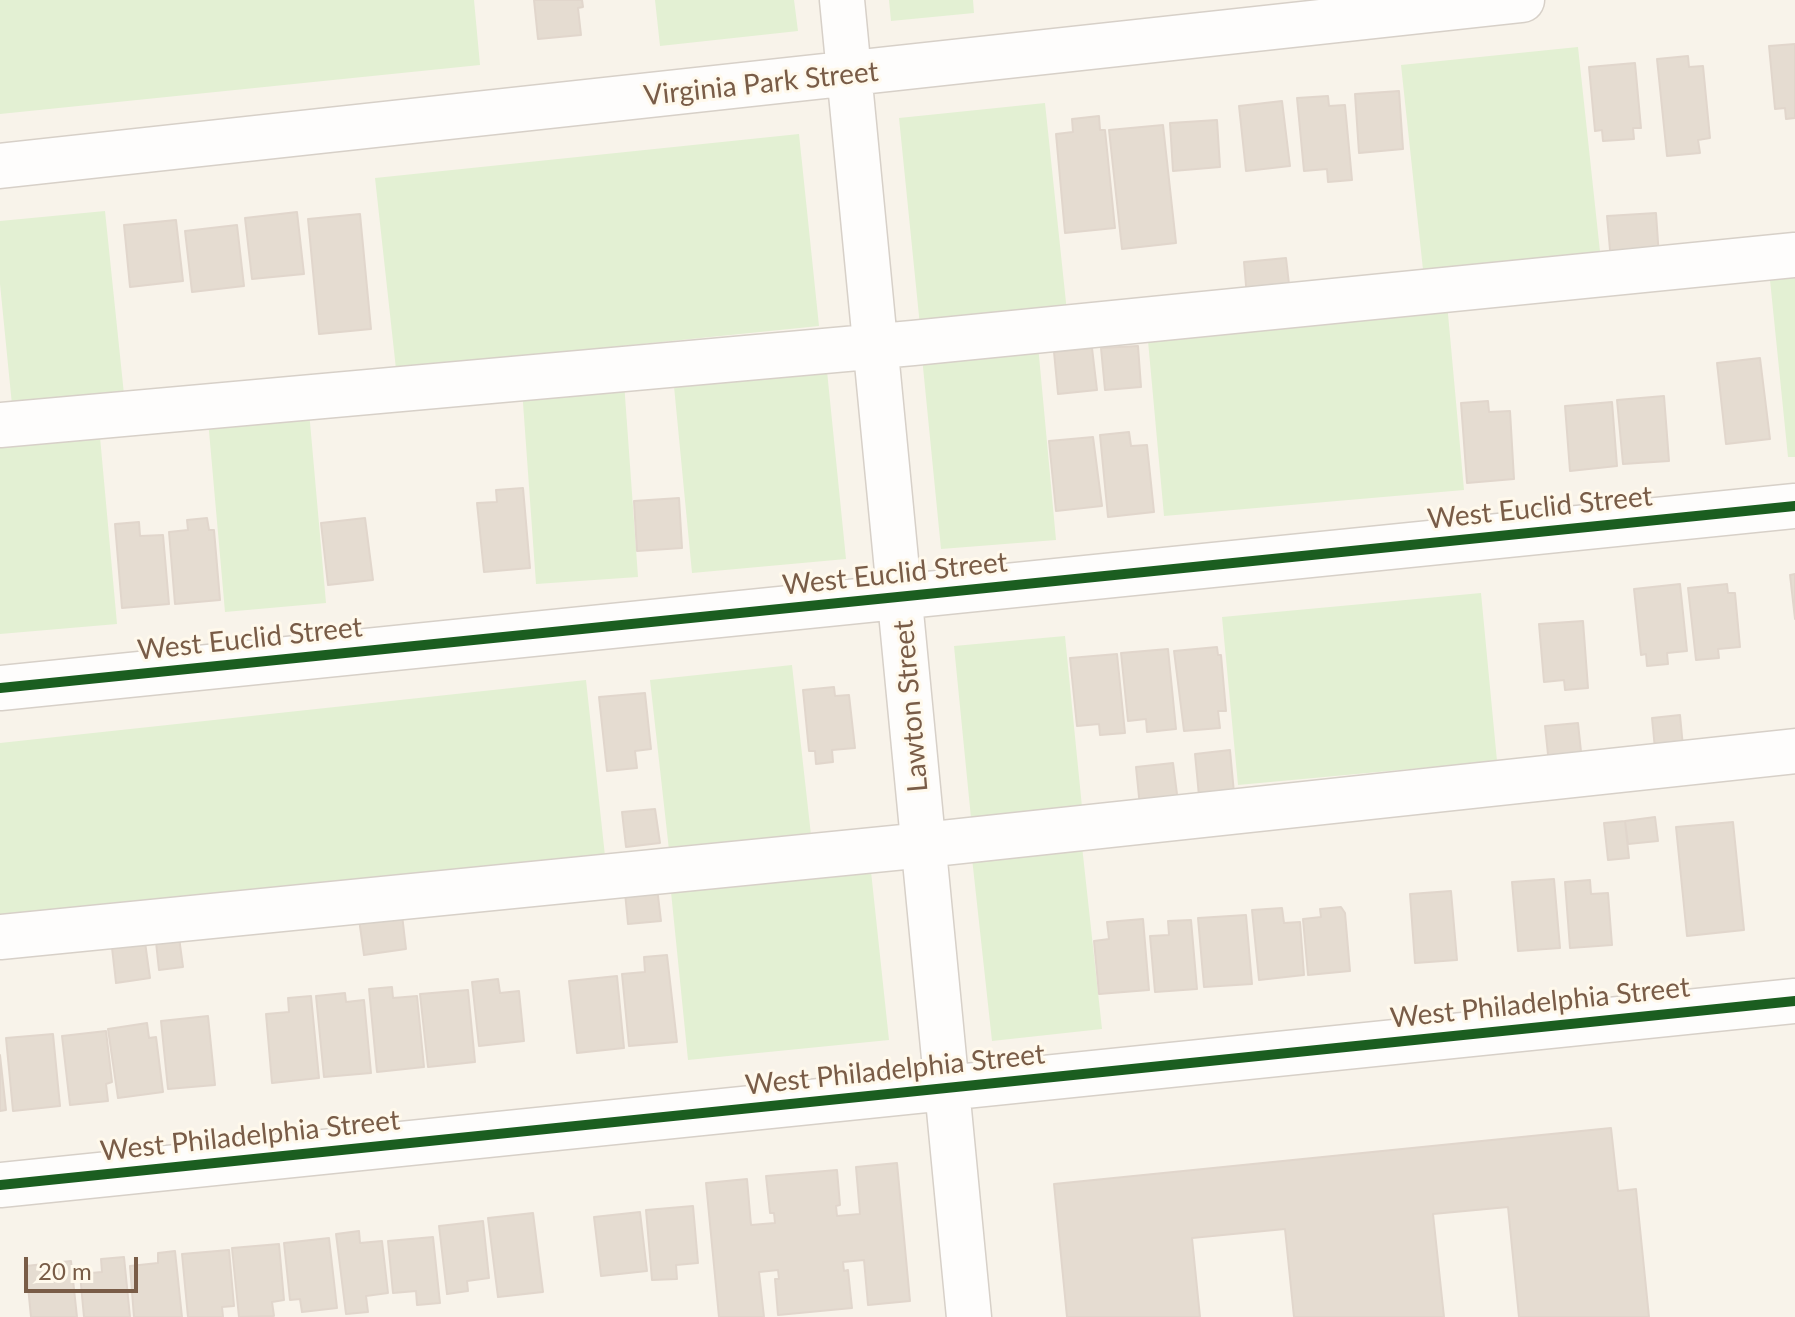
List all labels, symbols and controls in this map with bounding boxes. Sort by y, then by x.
street label: Virginia Park Street [642,55,880,113]
street label: West Euclid Street [1426,479,1654,537]
street label: West Euclid Street [781,545,1009,603]
street label: West Euclid Street [136,610,364,668]
street label: Lawton Street [887,619,935,793]
street label: West Philadelphia Street [1389,971,1691,1035]
street label: West Philadelphia Street [744,1038,1046,1102]
street label: West Philadelphia Street [99,1104,401,1168]
scale bar [28,1241,142,1291]
text: 20 m [38,1256,92,1285]

